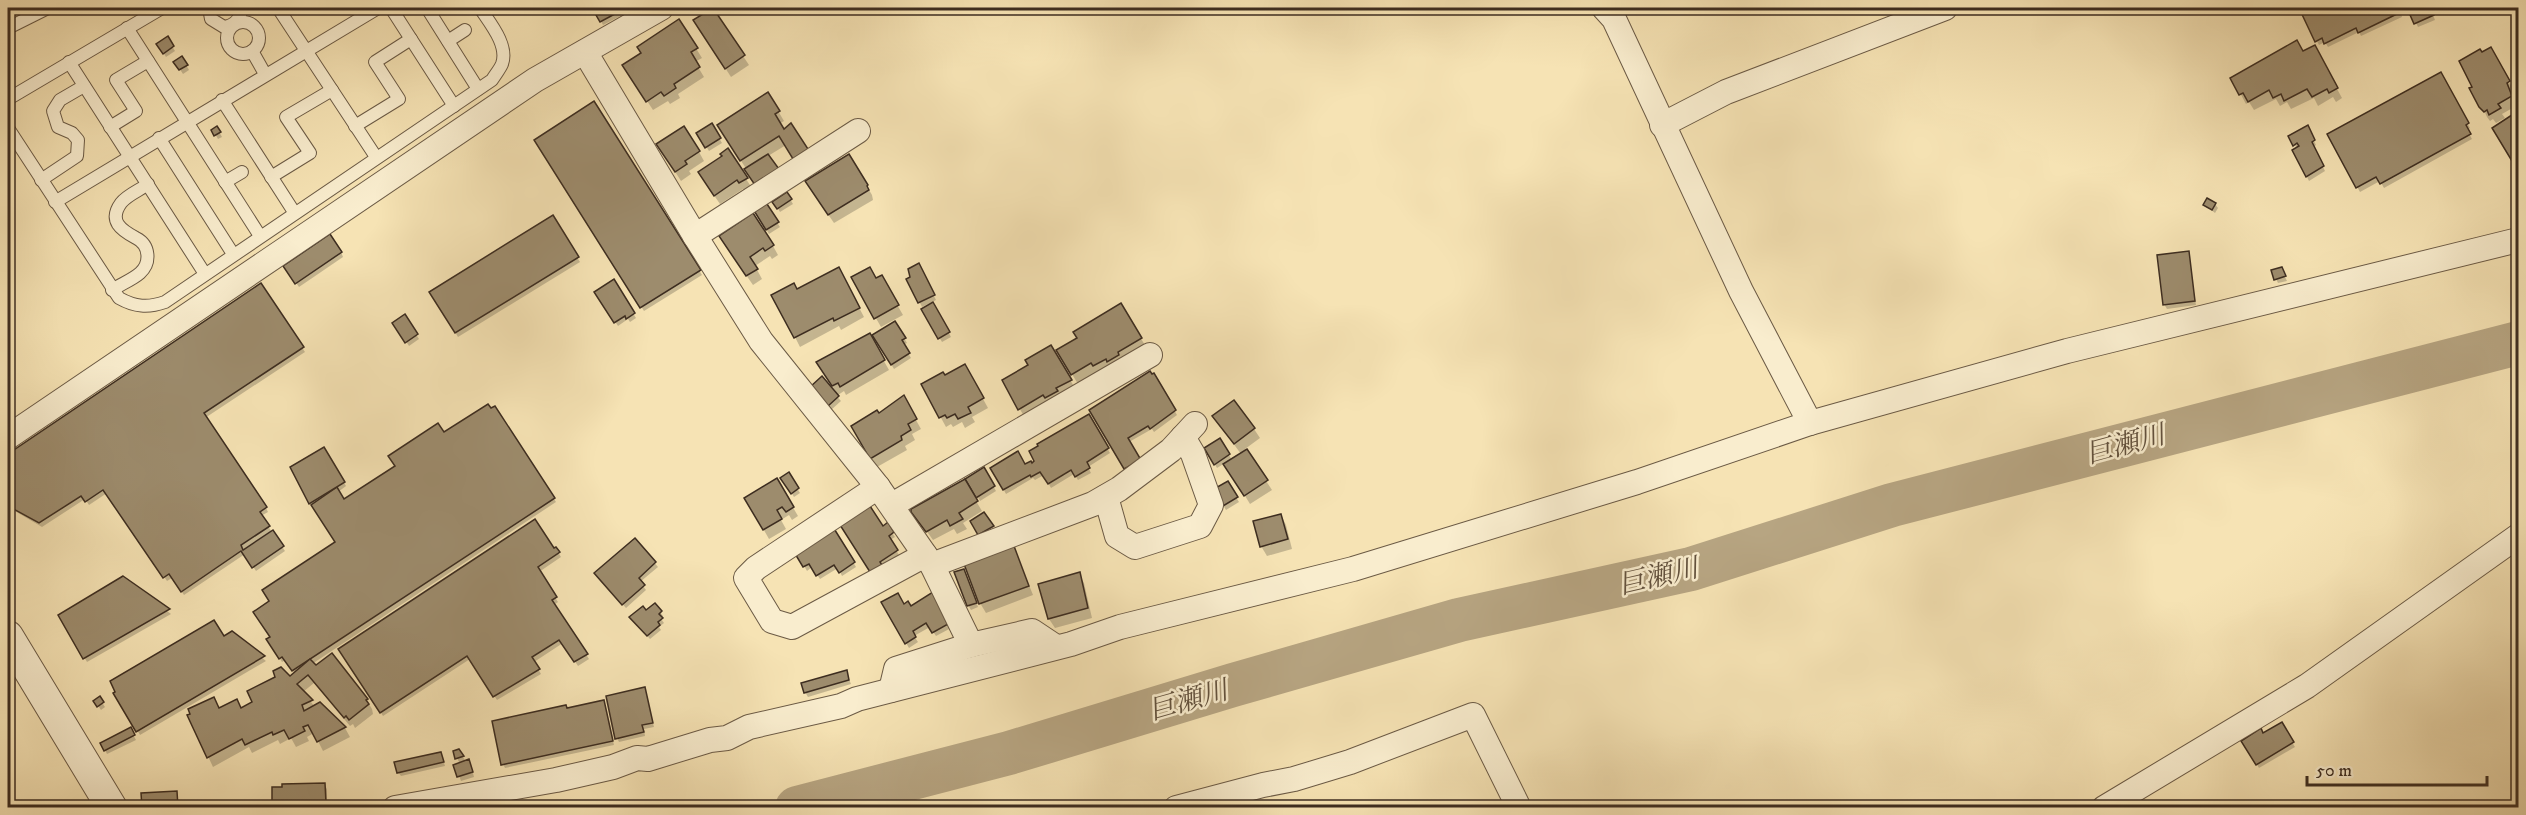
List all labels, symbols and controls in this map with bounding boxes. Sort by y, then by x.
water label: 巨瀬川 [2082,417,2172,472]
water label: 巨瀬川 [1615,551,1704,603]
water label: 巨瀬川 [1145,673,1235,728]
scale bar [2307,749,2487,787]
text: 50 m [2316,760,2352,782]

